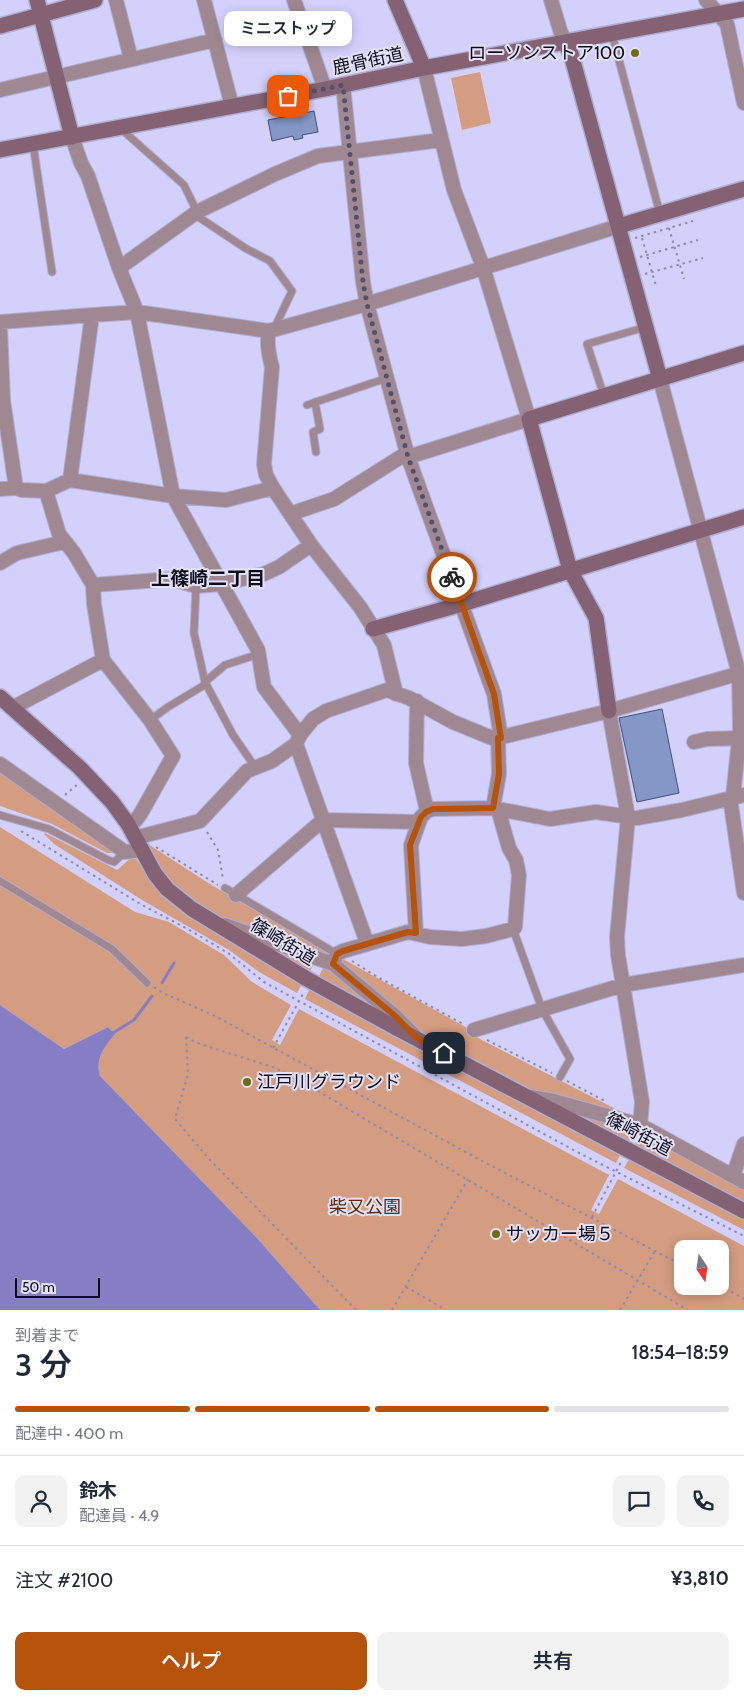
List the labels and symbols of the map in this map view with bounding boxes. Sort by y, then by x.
callout: ミニストップ [224,11,352,46]
place label: ローソンストア100 [468,42,625,64]
street label: 鹿骨街道 [330,43,406,79]
marker: ローソンストア100 [629,47,641,59]
pin [267,75,309,117]
courier [427,552,477,602]
district label: 上篠崎二丁目 [151,567,265,590]
street label: 篠崎街道 [246,914,320,970]
pin [423,1032,465,1074]
place label: 江戸川グラウンド [257,1071,401,1093]
marker: 江戸川グラウンド [241,1076,253,1088]
street label: 篠崎街道 [602,1107,676,1161]
park label: 柴又公園 [329,1196,401,1218]
place label: サッカー場５ [506,1223,614,1245]
marker: サッカー場５ [490,1228,502,1240]
north arrow [674,1240,729,1295]
scale bar [15,1275,100,1298]

